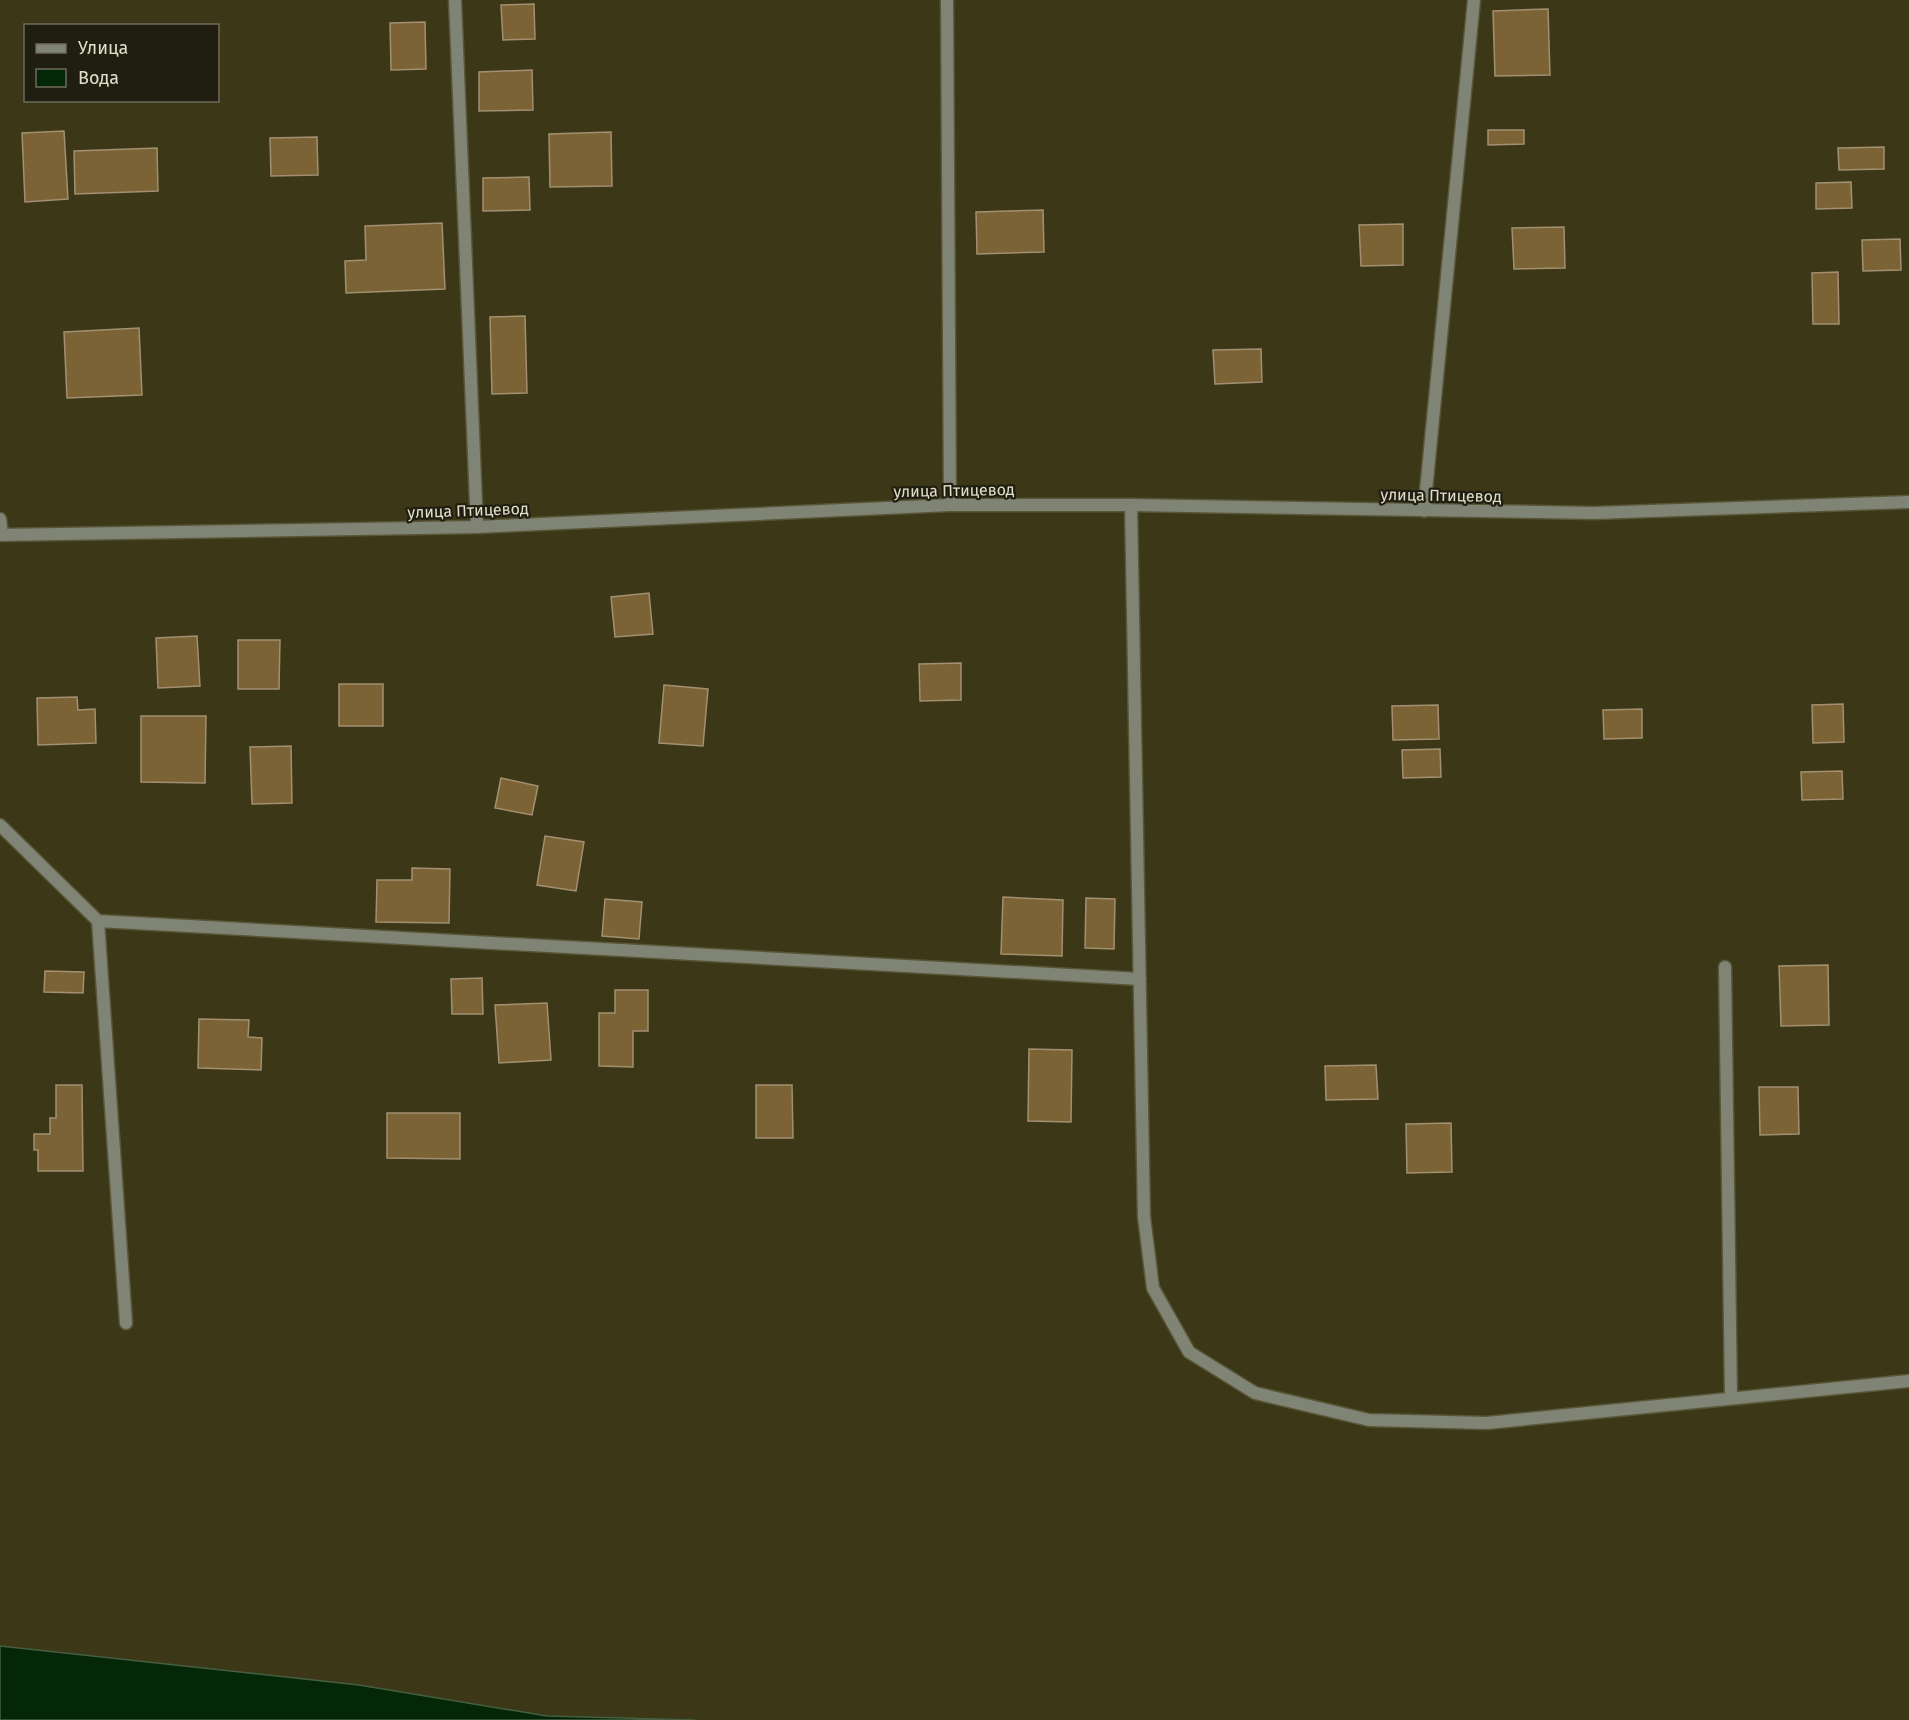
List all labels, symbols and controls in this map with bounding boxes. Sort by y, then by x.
legend [24,24,219,102]
text: Улица [78,37,128,59]
text: Вода [78,67,119,89]
street label: улица Птицевод [893,480,1015,501]
street label: улица Птицевод [1380,485,1502,506]
street label: улица Птицевод [407,499,529,522]

